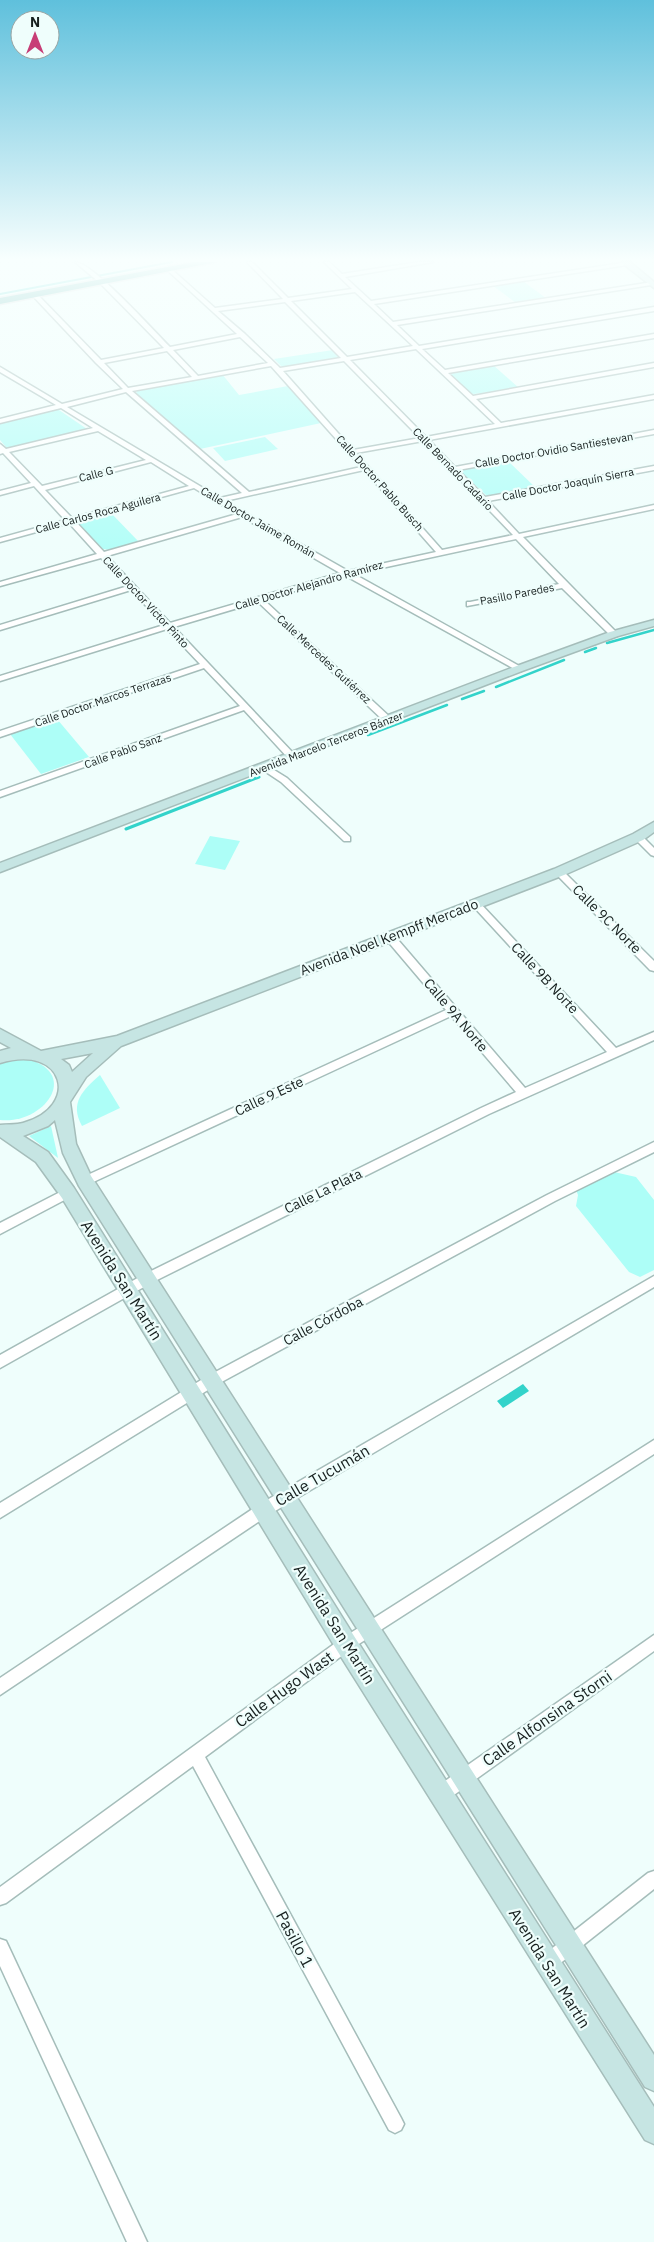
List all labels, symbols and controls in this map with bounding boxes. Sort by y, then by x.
north arrow [10,10,60,60]
text: N [30,13,40,31]
street label: Calle Bernado Cadario [410,425,496,513]
street label: Calle Doctor Ovidio Santiestevan [474,429,634,471]
street label: Calle Doctor Pablo Busch [333,432,427,534]
street label: Calle G [77,463,115,485]
street label: Calle Doctor Joaquín Sierra [501,464,635,504]
street label: Calle Doctor Jaime Román [198,483,318,561]
street label: Calle Carlos Roca Aguilera [34,490,162,536]
street label: Calle Doctor Víctor Pinto [100,553,192,651]
street label: Calle Doctor Alejandro Ramírez [233,557,385,613]
street label: Pasillo Paredes [479,580,555,608]
street label: Calle Mercedes Gutiérrez [274,612,374,706]
street label: Calle Doctor Marcos Terrazas [33,670,173,730]
street label: Avenida Marcelo Terceros Bánzer [247,708,405,780]
street label: Calle Pablo Sanz [82,730,164,772]
street label: Calle 9C Norte [569,881,646,958]
street label: Avenida Noel Kempff Mercado [297,895,481,979]
street label: Calle 9B Norte [507,939,583,1018]
street label: Calle 9A Norte [420,974,492,1056]
street label: Calle 9 Este [232,1072,307,1120]
street label: Calle La Plata [281,1164,365,1218]
street label: Avenida San Martín [77,1216,167,1344]
street label: Calle Córdoba [280,1292,366,1350]
street label: Calle Tucumán [271,1440,373,1510]
street label: Avenida San Martín [290,1560,380,1688]
street label: Calle Hugo Wast [231,1646,337,1732]
street label: Calle Alfonsina Storni [478,1666,616,1770]
street label: Avenida San Martín [505,1904,595,2032]
street label: Pasillo 1 [272,1907,318,1971]

